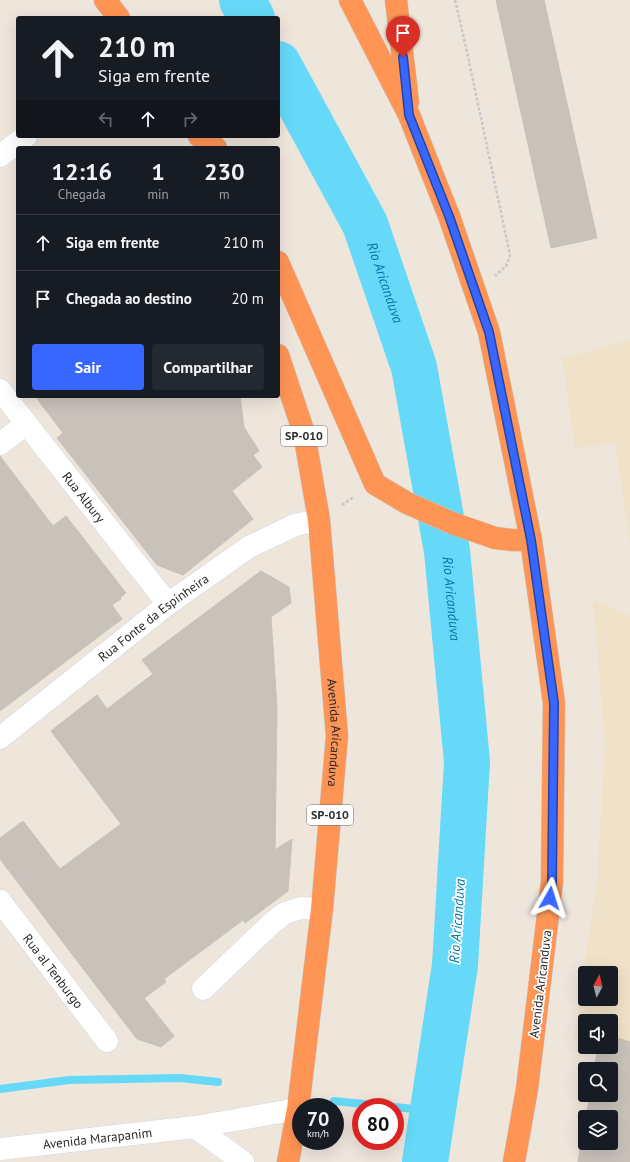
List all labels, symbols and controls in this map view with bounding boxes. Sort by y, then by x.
pin [386,16,420,57]
icon: arrive [392,22,414,44]
text: 210 m [98,28,175,65]
icon: ahead [32,32,84,84]
text: Siga em frente [98,64,210,87]
icon: left [95,108,117,130]
icon: ahead [137,108,159,130]
icon: right [179,108,201,130]
text: 12:16 [51,156,112,187]
text: 1 [151,156,165,187]
text: 230 [204,156,245,187]
text: Chegada [58,186,106,203]
text: min [147,186,169,203]
text: m [219,186,230,203]
icon: ahead [32,232,54,254]
text: Siga em frente [66,233,159,252]
text: 210 m [223,233,264,252]
water label: Rio Aricanduva [363,240,407,326]
icon: arrive [32,288,54,310]
text: Chegada ao destino [66,289,192,308]
text: 20 m [231,289,264,308]
button: Sair [32,344,144,390]
button: Compartilhar [152,344,264,390]
road number: SP-010 [281,426,327,446]
street label: Rua Albury [58,468,109,526]
water label: Rio Aricanduva [439,556,464,642]
street label: Rua Fonte da Espinheira [95,570,212,665]
street label: Avenida Aricanduva [323,678,345,788]
road number: SP-010 [307,805,353,825]
position arrow [529,877,571,919]
water label: Rio Aricanduva [445,878,469,964]
street label: Avenida Aricanduva [525,929,556,1039]
street label: Rua al Tenburgo [19,930,87,1012]
north arrow [578,966,618,1006]
map controls [578,966,618,1150]
button: sound [578,1014,618,1054]
button: search [578,1062,618,1102]
speed limit sign: 80 [352,1098,404,1150]
text: 70 [307,1106,329,1132]
button: layers [578,1110,618,1150]
street label: Avenida Marapanim [42,1124,153,1153]
text: km/h [307,1127,329,1140]

